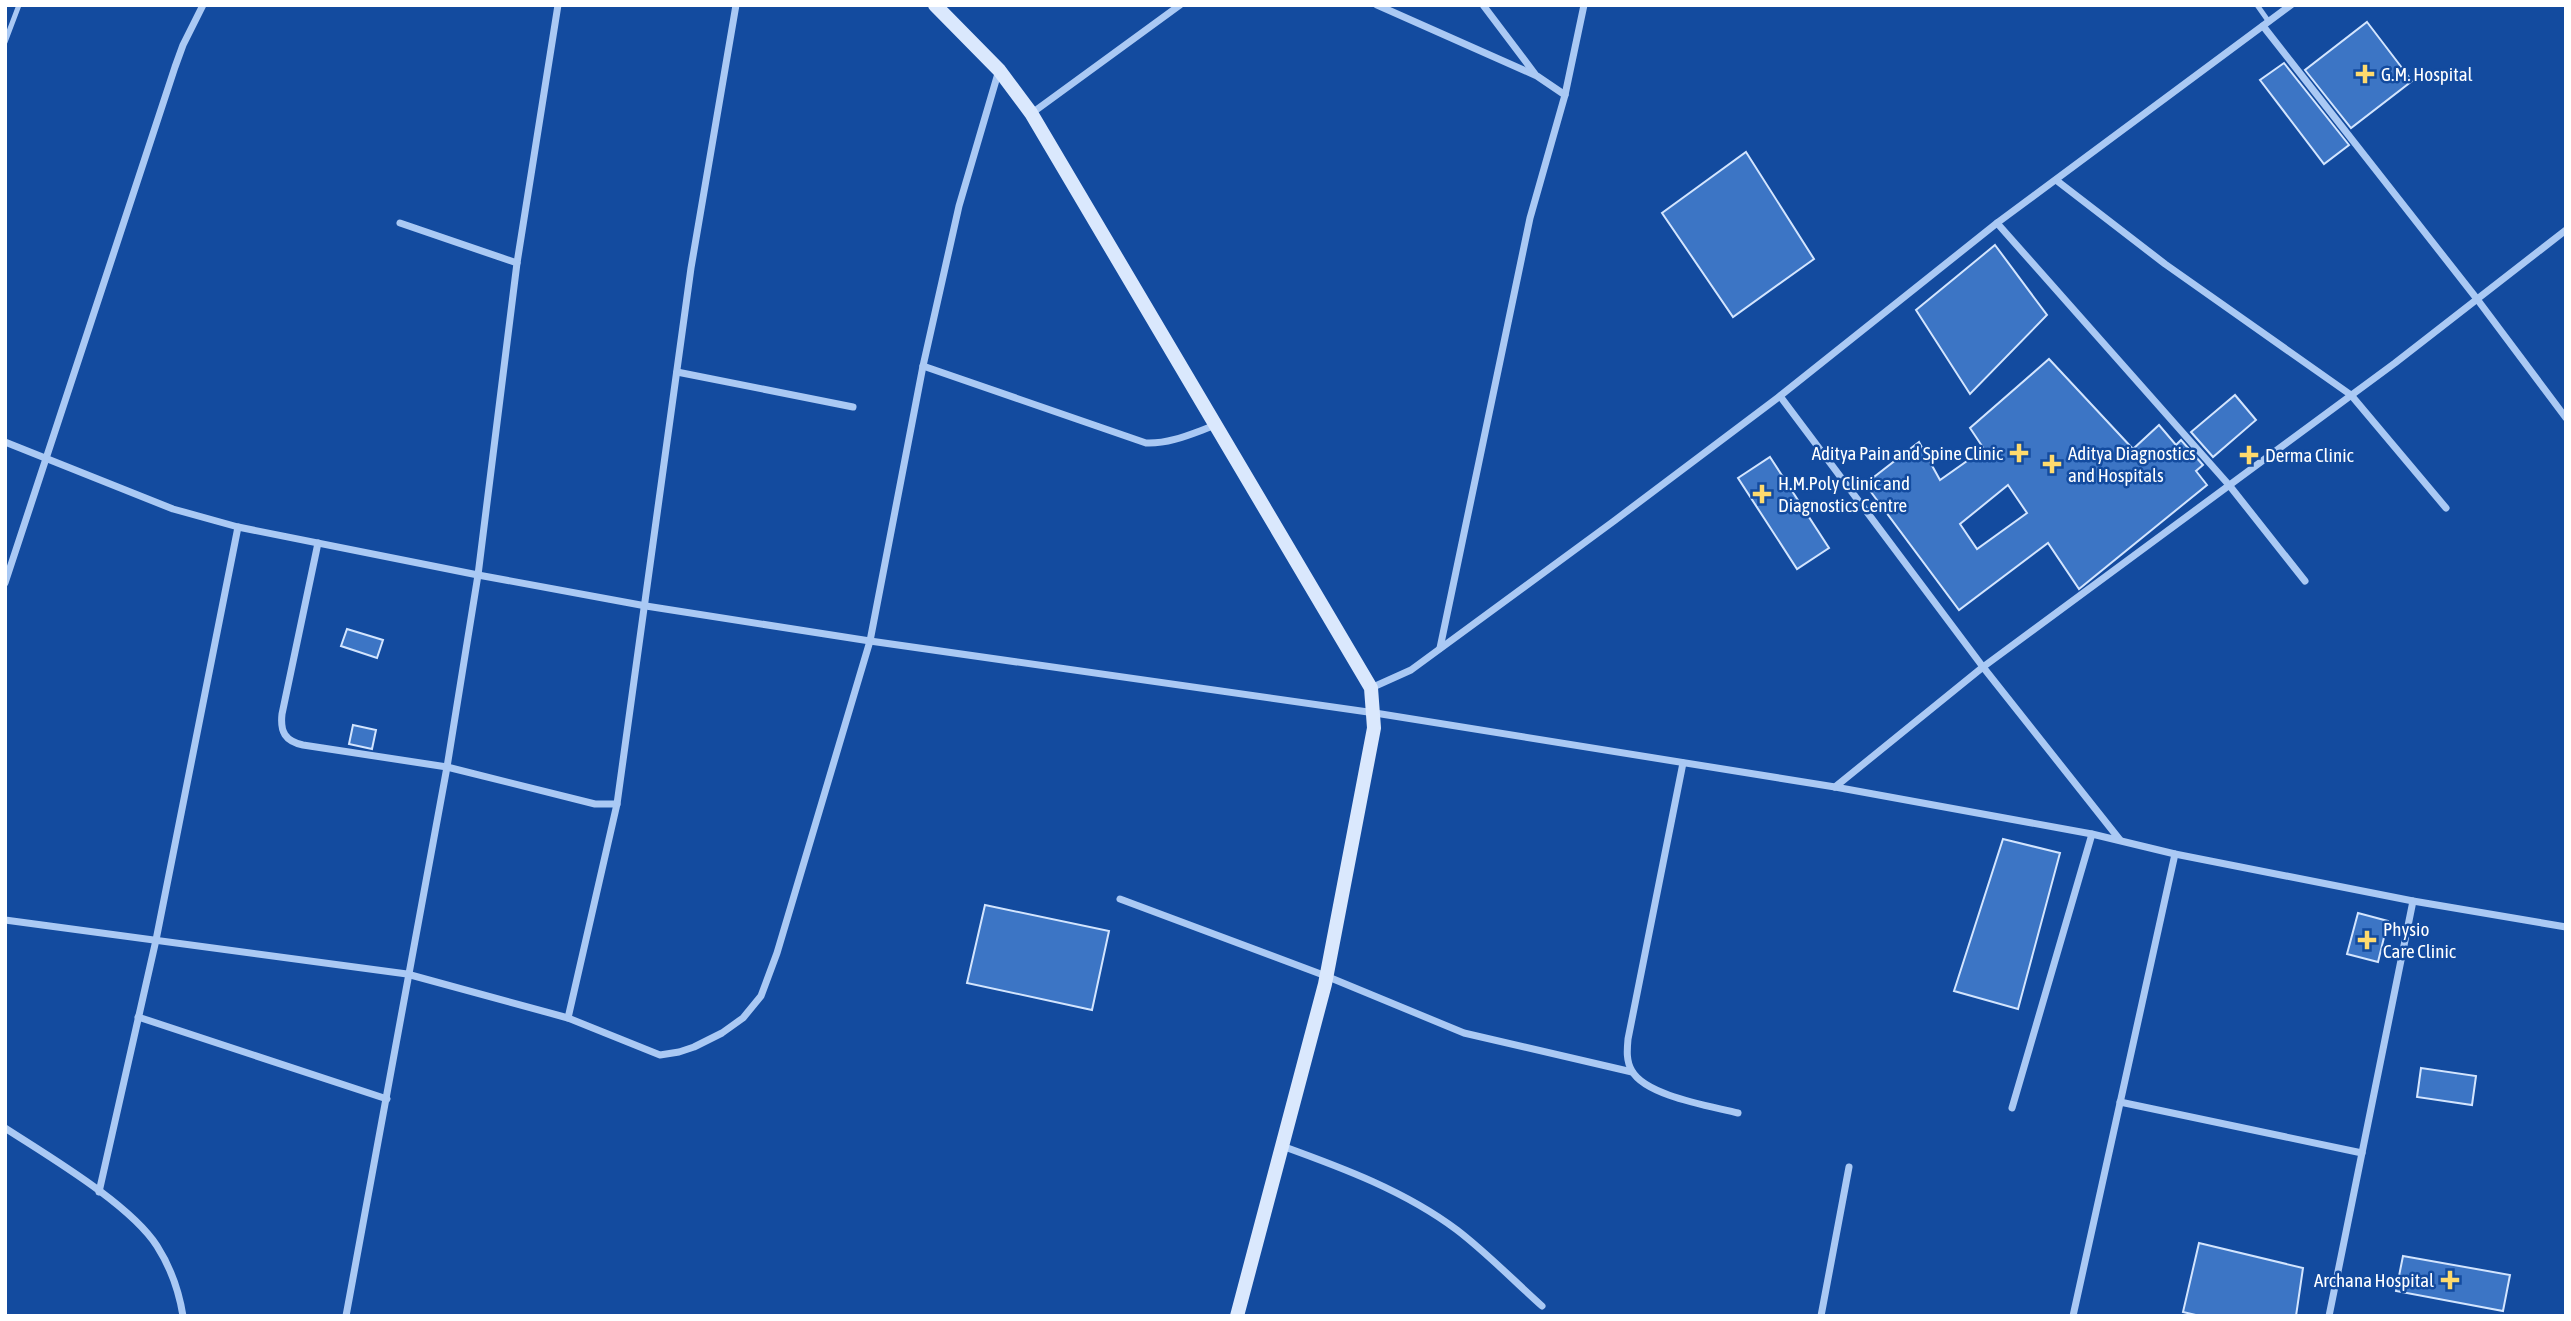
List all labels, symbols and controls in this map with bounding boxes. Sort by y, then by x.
place label: G.M. Hospital [2381,63,2473,85]
marker: G.M. Hospital [2355,64,2375,84]
place label: Aditya Pain and Spine Clinic [1812,442,2004,464]
place label: Aditya Diagnostics and Hospitals [2068,442,2196,486]
marker: Aditya Pain and Spine Clinic [2009,443,2029,463]
place label: Derma Clinic [2265,444,2355,466]
marker: Derma Clinic [2239,445,2259,465]
marker: Aditya Diagnostics and Hospitals [2042,454,2062,474]
place label: H.M.Poly Clinic and Diagnostics Centre [1778,472,1910,516]
marker: H.M.Poly Clinic and Diagnostics Centre [1752,484,1772,504]
place label: Physio Care Clinic [2383,918,2457,962]
marker: Physio Care Clinic [2357,930,2377,950]
place label: Archana Hospital [2314,1269,2434,1291]
marker: Archana Hospital [2440,1270,2460,1290]

